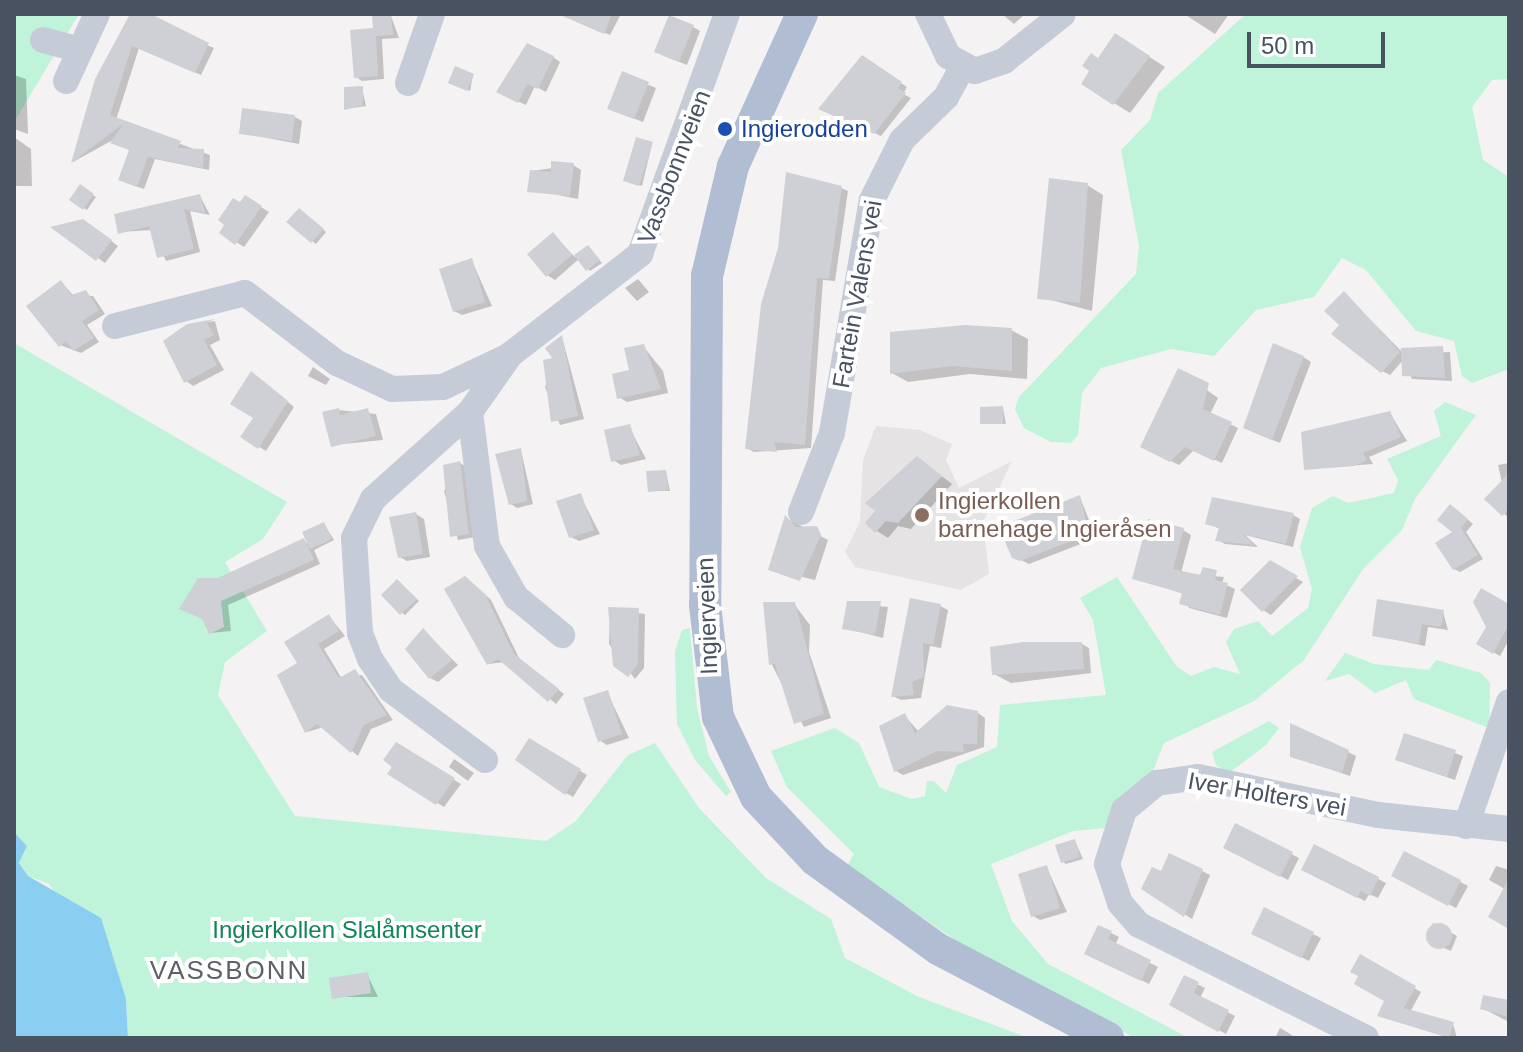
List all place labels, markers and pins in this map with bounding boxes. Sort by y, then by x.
place label: Ingierodden [741,115,868,143]
marker: Ingierodden [716,120,734,138]
place label: Ingierkollen barnehage Ingieråsen [938,487,1172,543]
marker: Ingierkollen barnehage Ingieråsen [913,506,931,524]

